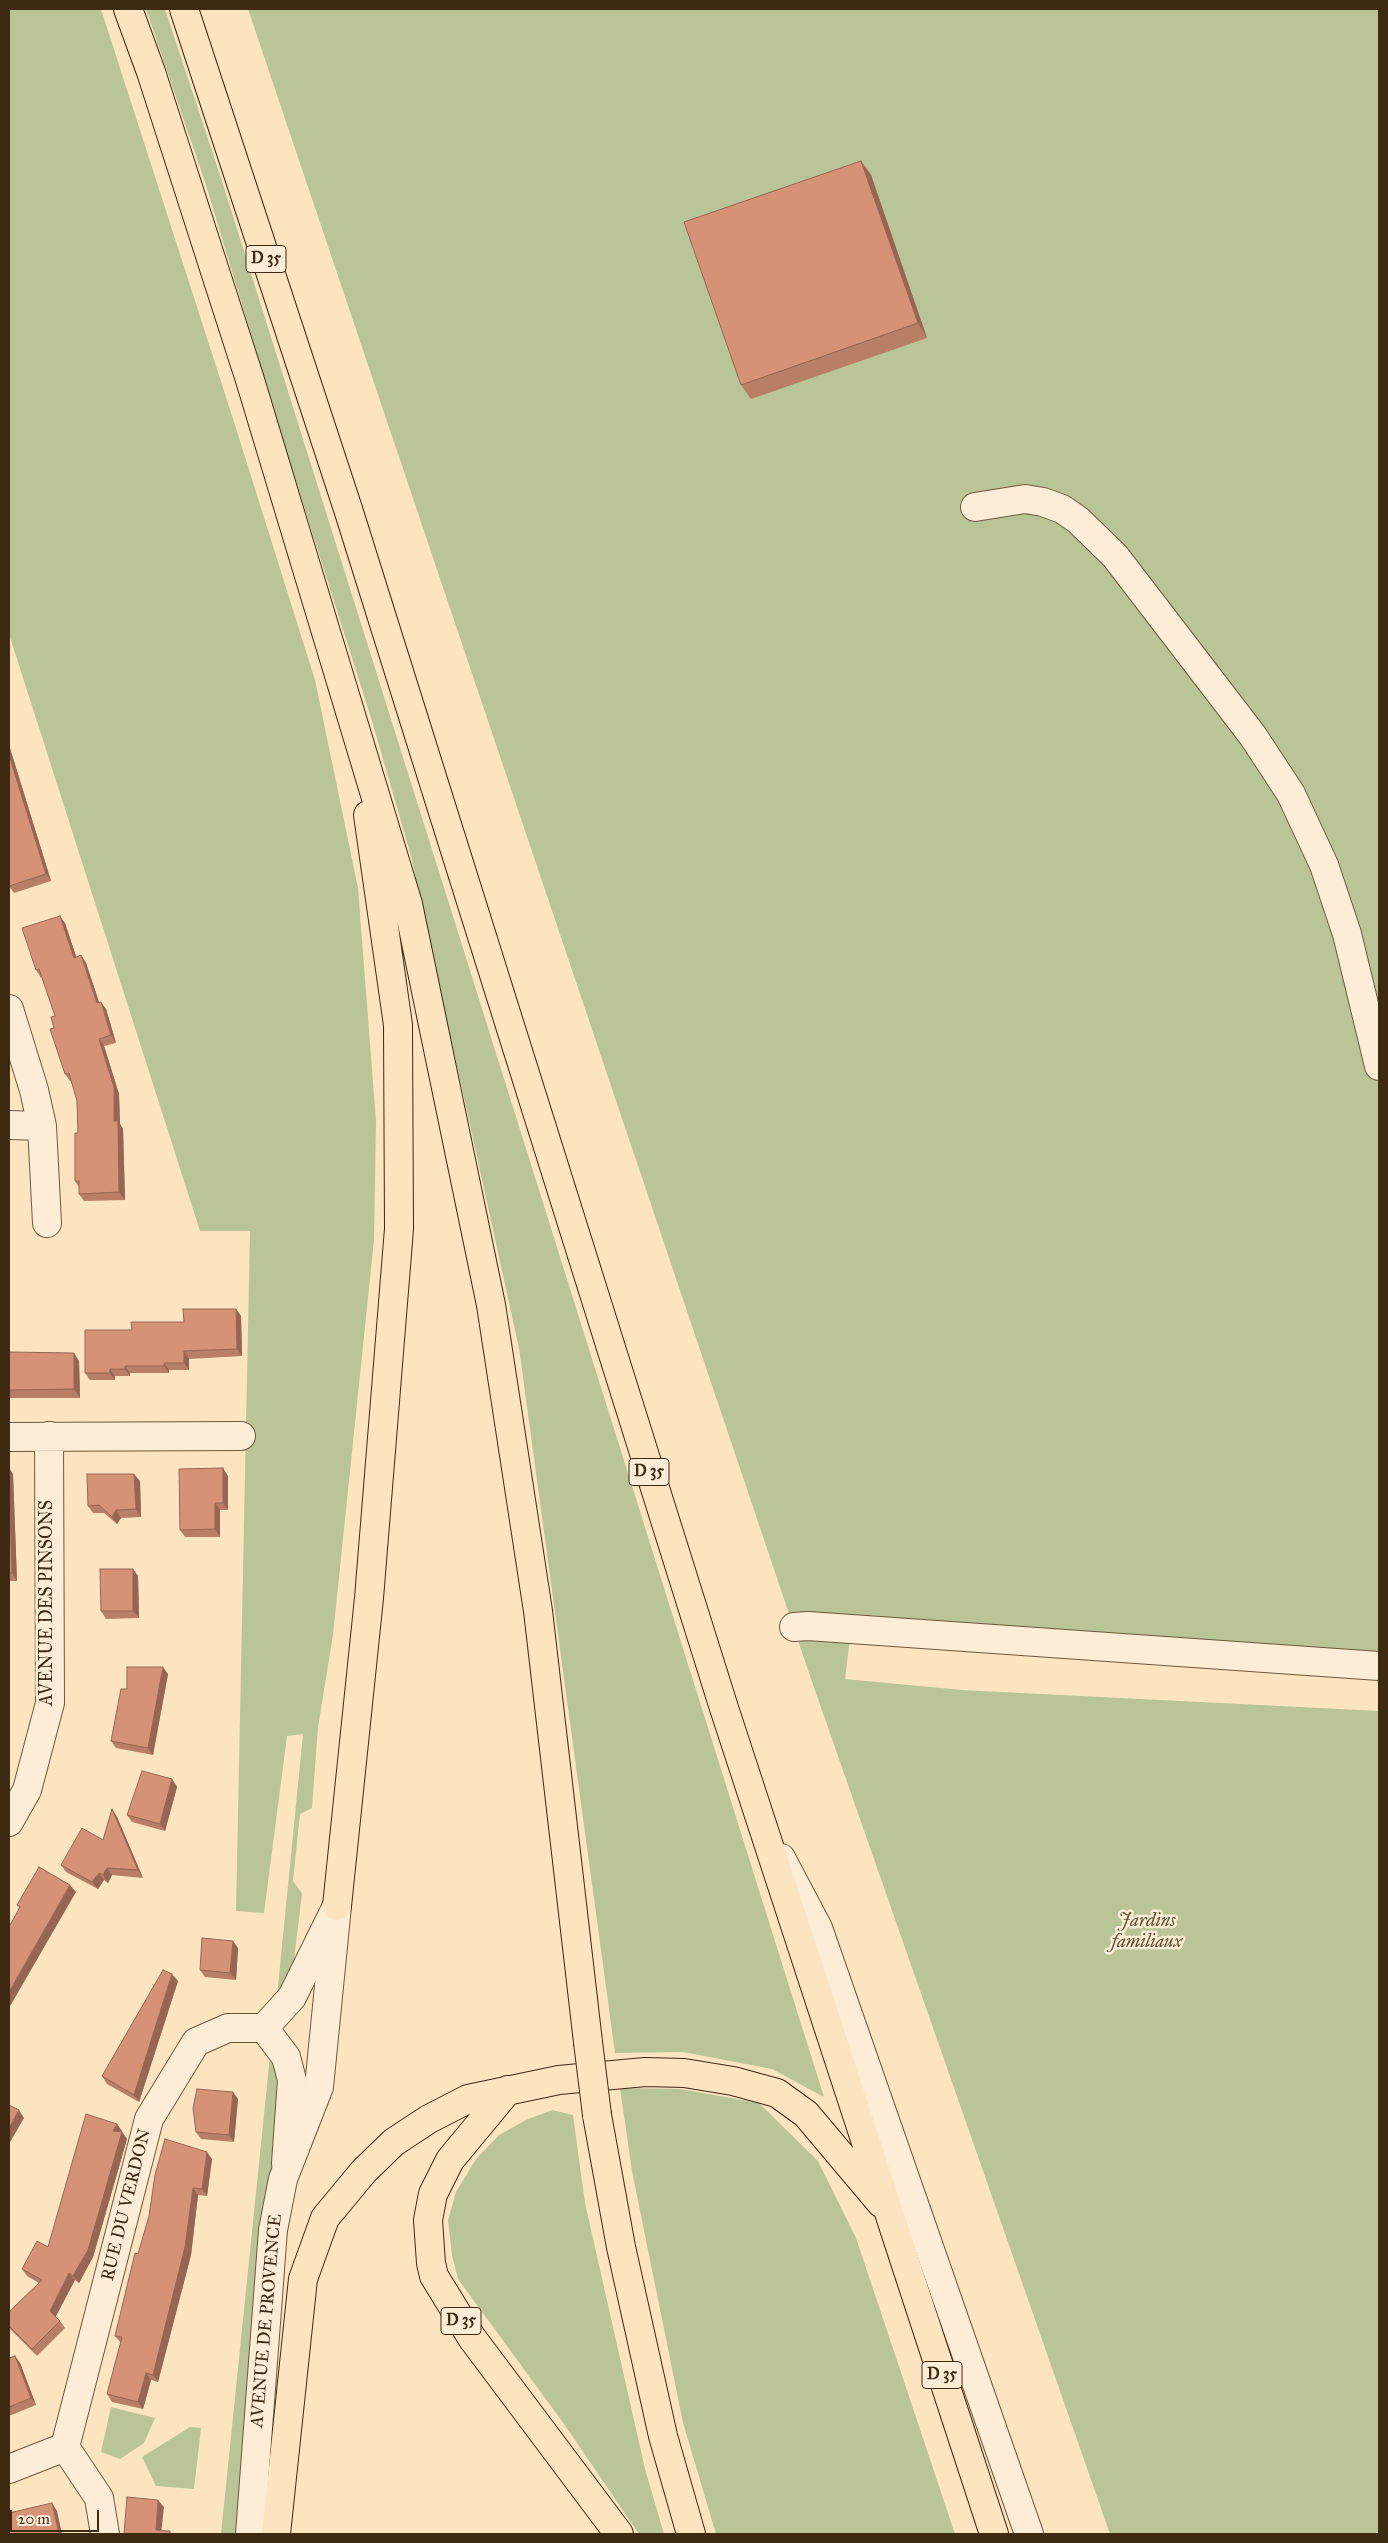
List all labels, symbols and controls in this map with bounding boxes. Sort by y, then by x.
road number: D 35 [246,245,286,272]
road number: D 35 [629,1458,669,1485]
street label: AVENUE DES PINSONS [37,1500,59,1706]
park label: Jardins familiaux [1112,1911,1182,1954]
street label: RUE DU VERDON [98,2127,156,2283]
street label: AVENUE DE PROVENCE [247,2213,287,2429]
road number: D 35 [441,2308,481,2334]
road number: D 35 [922,2362,962,2388]
scale bar [12,2500,101,2532]
text: 20 m [18,2510,50,2528]

